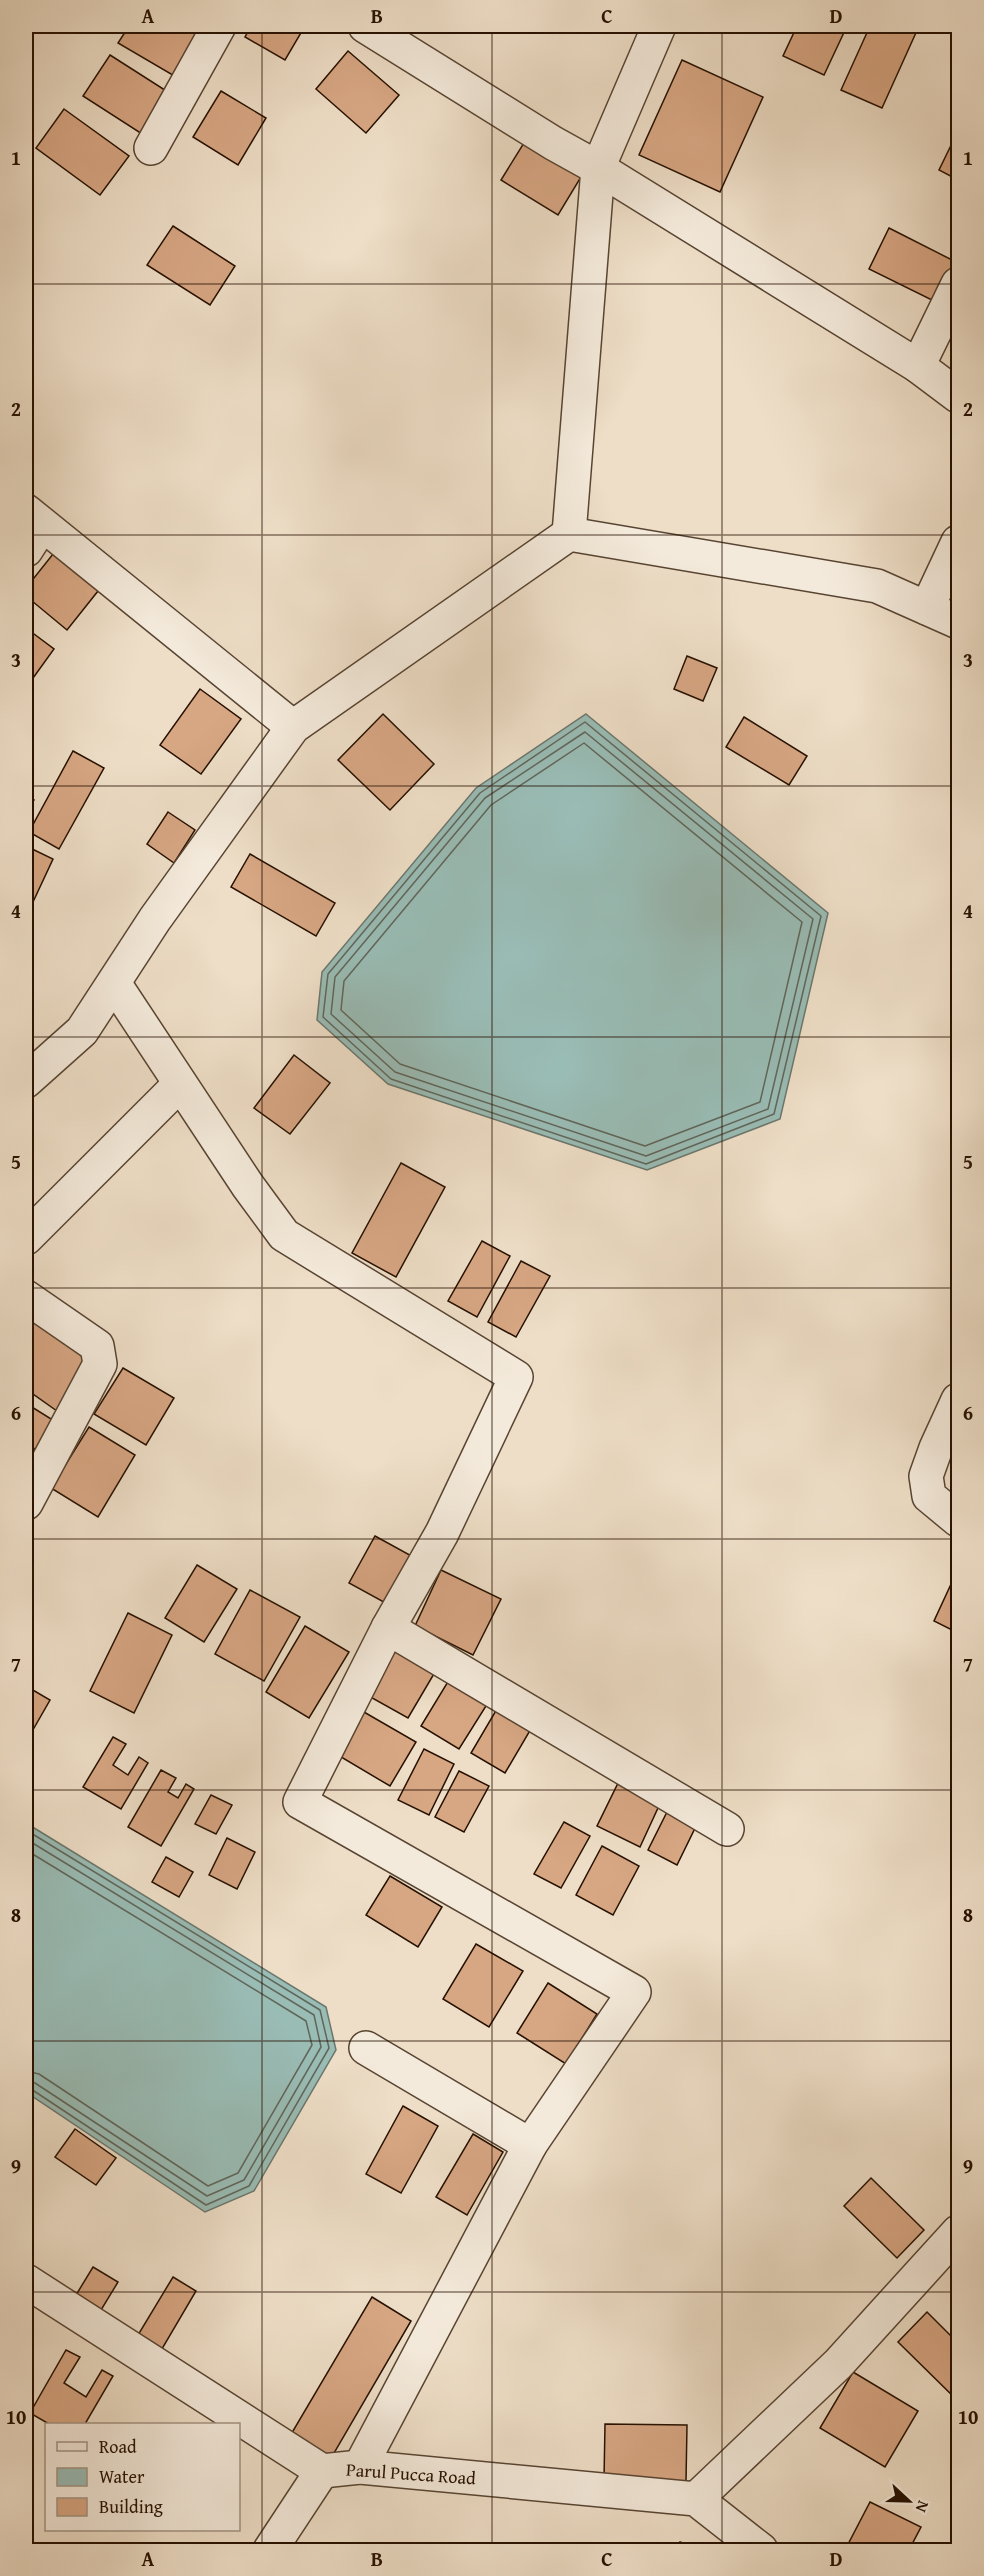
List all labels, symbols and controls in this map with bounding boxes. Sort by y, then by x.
text: A [142,1,155,30]
text: B [371,1,383,30]
text: C [601,1,613,30]
text: D [829,1,843,30]
text: 1 [11,143,21,172]
text: 1 [963,143,973,172]
text: 2 [11,394,21,423]
text: 2 [963,394,973,423]
text: 3 [11,645,21,674]
text: 3 [963,645,973,674]
text: 4 [11,896,21,925]
text: 4 [963,896,973,925]
text: 5 [11,1147,21,1176]
text: 5 [963,1147,973,1176]
text: 6 [11,1398,21,1427]
text: 6 [963,1398,973,1427]
text: 7 [11,1649,21,1678]
text: 7 [963,1649,973,1678]
text: 8 [11,1900,21,1929]
text: 8 [963,1900,973,1929]
text: 9 [11,2151,21,2180]
text: 9 [963,2151,973,2180]
text: 10 [6,2402,26,2431]
text: 10 [958,2402,978,2431]
legend [45,2423,240,2531]
text: Road [99,2433,137,2460]
street label: Parul Pucca Road [345,2456,477,2492]
text: Water [99,2463,145,2490]
north arrow [879,2471,939,2531]
text: Building [99,2493,163,2520]
text: N [910,2497,936,2516]
text: A [142,2544,155,2573]
text: B [371,2544,383,2573]
text: C [601,2544,613,2573]
text: D [829,2544,843,2573]

